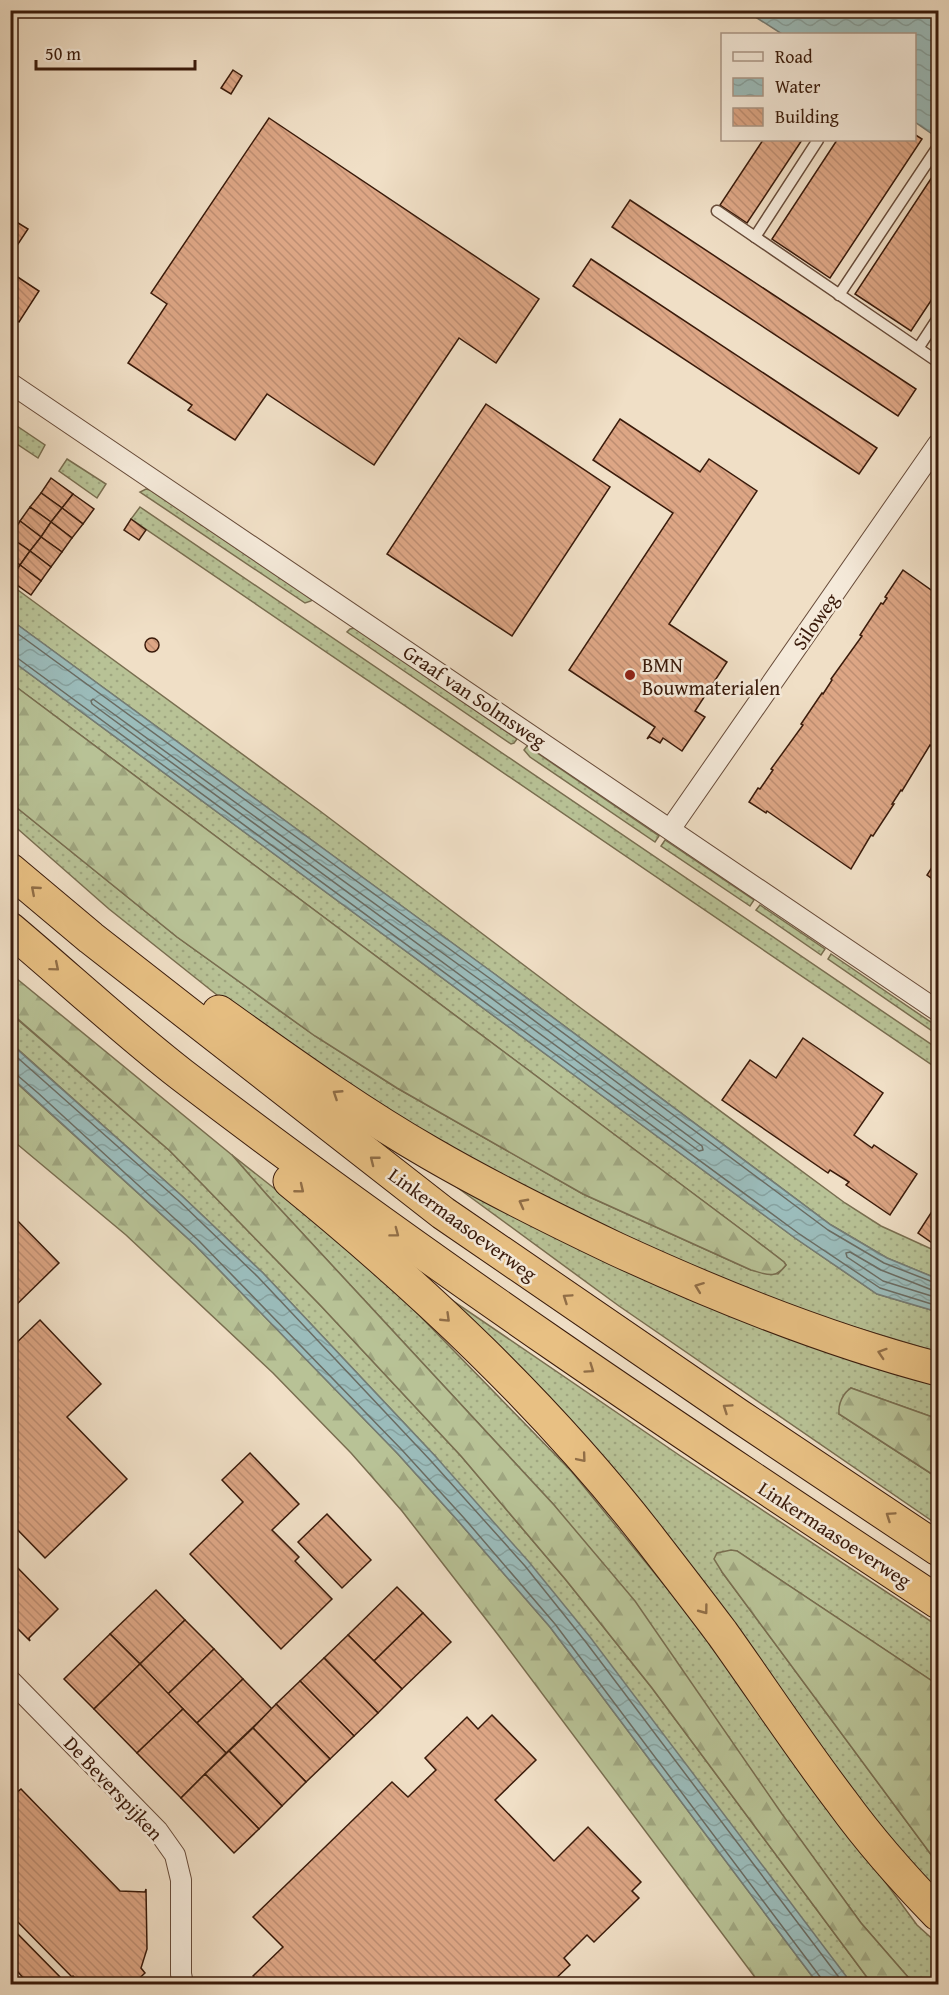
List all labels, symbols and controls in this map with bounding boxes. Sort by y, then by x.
scale bar [36,33,195,71]
legend [721,33,916,141]
text: 50 m [45,40,81,67]
text: Road [775,43,813,70]
text: Water [775,73,821,100]
text: Building [775,103,839,130]
street label: Siloweg [785,586,845,656]
street label: Graaf van Solmsweg [398,637,552,755]
place label: BMN Bouwmaterialen [642,650,780,702]
marker: BMN Bouwmaterialen [623,668,637,682]
one-way arrow [31,886,42,897]
one-way arrow [48,960,59,971]
one-way arrow [333,1089,343,1101]
one-way arrow [370,1156,381,1167]
street label: Linkermaasoeverweg [383,1160,543,1288]
one-way arrow [293,1182,304,1193]
one-way arrow [518,1199,529,1210]
one-way arrow [389,1226,400,1237]
one-way arrow [694,1282,705,1294]
one-way arrow [562,1294,573,1305]
one-way arrow [440,1311,450,1322]
one-way arrow [877,1348,888,1360]
one-way arrow [584,1361,594,1373]
one-way arrow [723,1404,734,1415]
one-way arrow [575,1451,586,1462]
street label: Linkermaasoeverweg [753,1474,917,1594]
one-way arrow [886,1512,896,1524]
one-way arrow [697,1603,708,1614]
street label: De Beverspijken [58,1729,170,1847]

